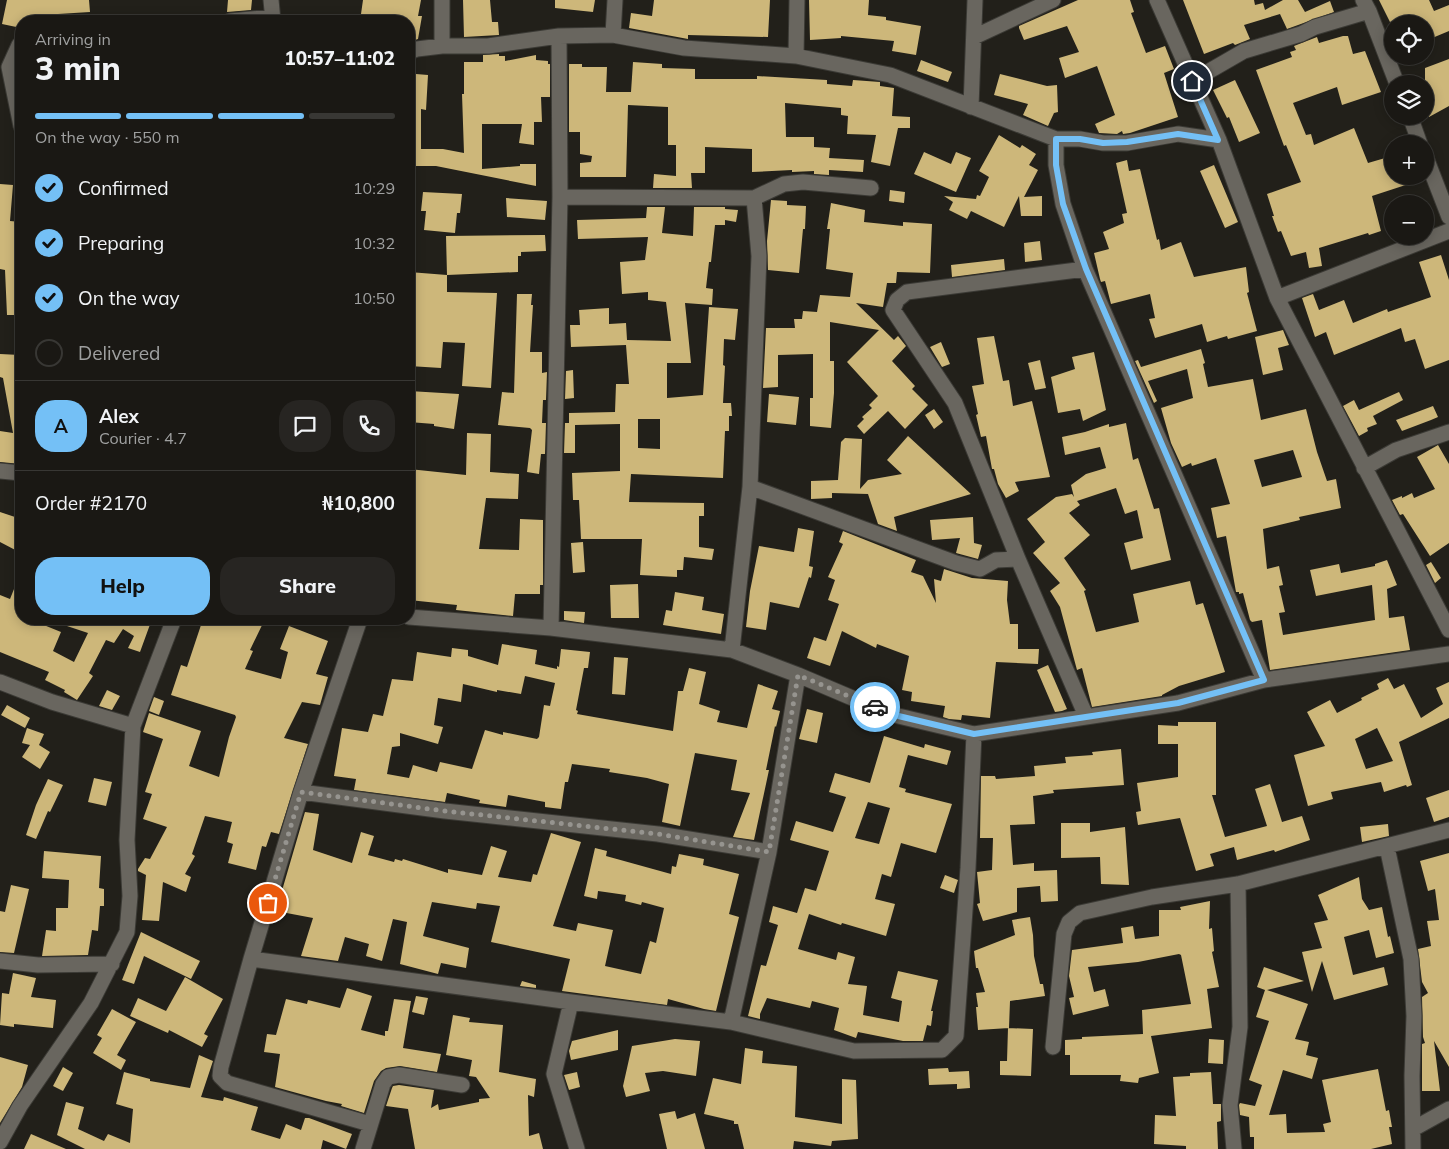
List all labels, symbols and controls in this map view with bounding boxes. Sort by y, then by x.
map controls [1384,15,1434,245]
button: locate [1384,15,1434,65]
text: Arriving in [35,29,111,49]
text: 10:57–11:02 [284,46,395,70]
text: 3 min [35,48,121,88]
pin [1171,60,1213,102]
icon: home [1178,67,1206,95]
button: layers [1384,75,1434,125]
text: On the way · 550 m [35,127,180,147]
button: + [1384,135,1434,185]
icon: check [35,174,63,202]
text: Confirmed [78,176,169,200]
text: 10:29 [353,178,395,198]
button: − [1384,195,1434,245]
icon: check [35,229,63,257]
text: Preparing [78,231,164,255]
text: 10:32 [353,233,395,253]
icon: check [35,284,63,312]
text: On the way [78,286,180,310]
text: 10:50 [353,288,395,308]
text: Delivered [78,341,160,365]
button: chat [279,400,331,452]
button: phone [343,400,395,452]
text: Alex [99,404,139,428]
text: A [54,414,68,438]
text: Courier · 4.7 [99,428,187,448]
text: Order #2170 [35,491,147,515]
text: ₦10,800 [322,491,395,515]
button: Help [35,557,210,615]
button: Share [220,557,395,615]
courier [850,682,900,732]
icon: car [861,693,889,721]
pin [247,882,289,924]
icon: bag [254,889,282,917]

